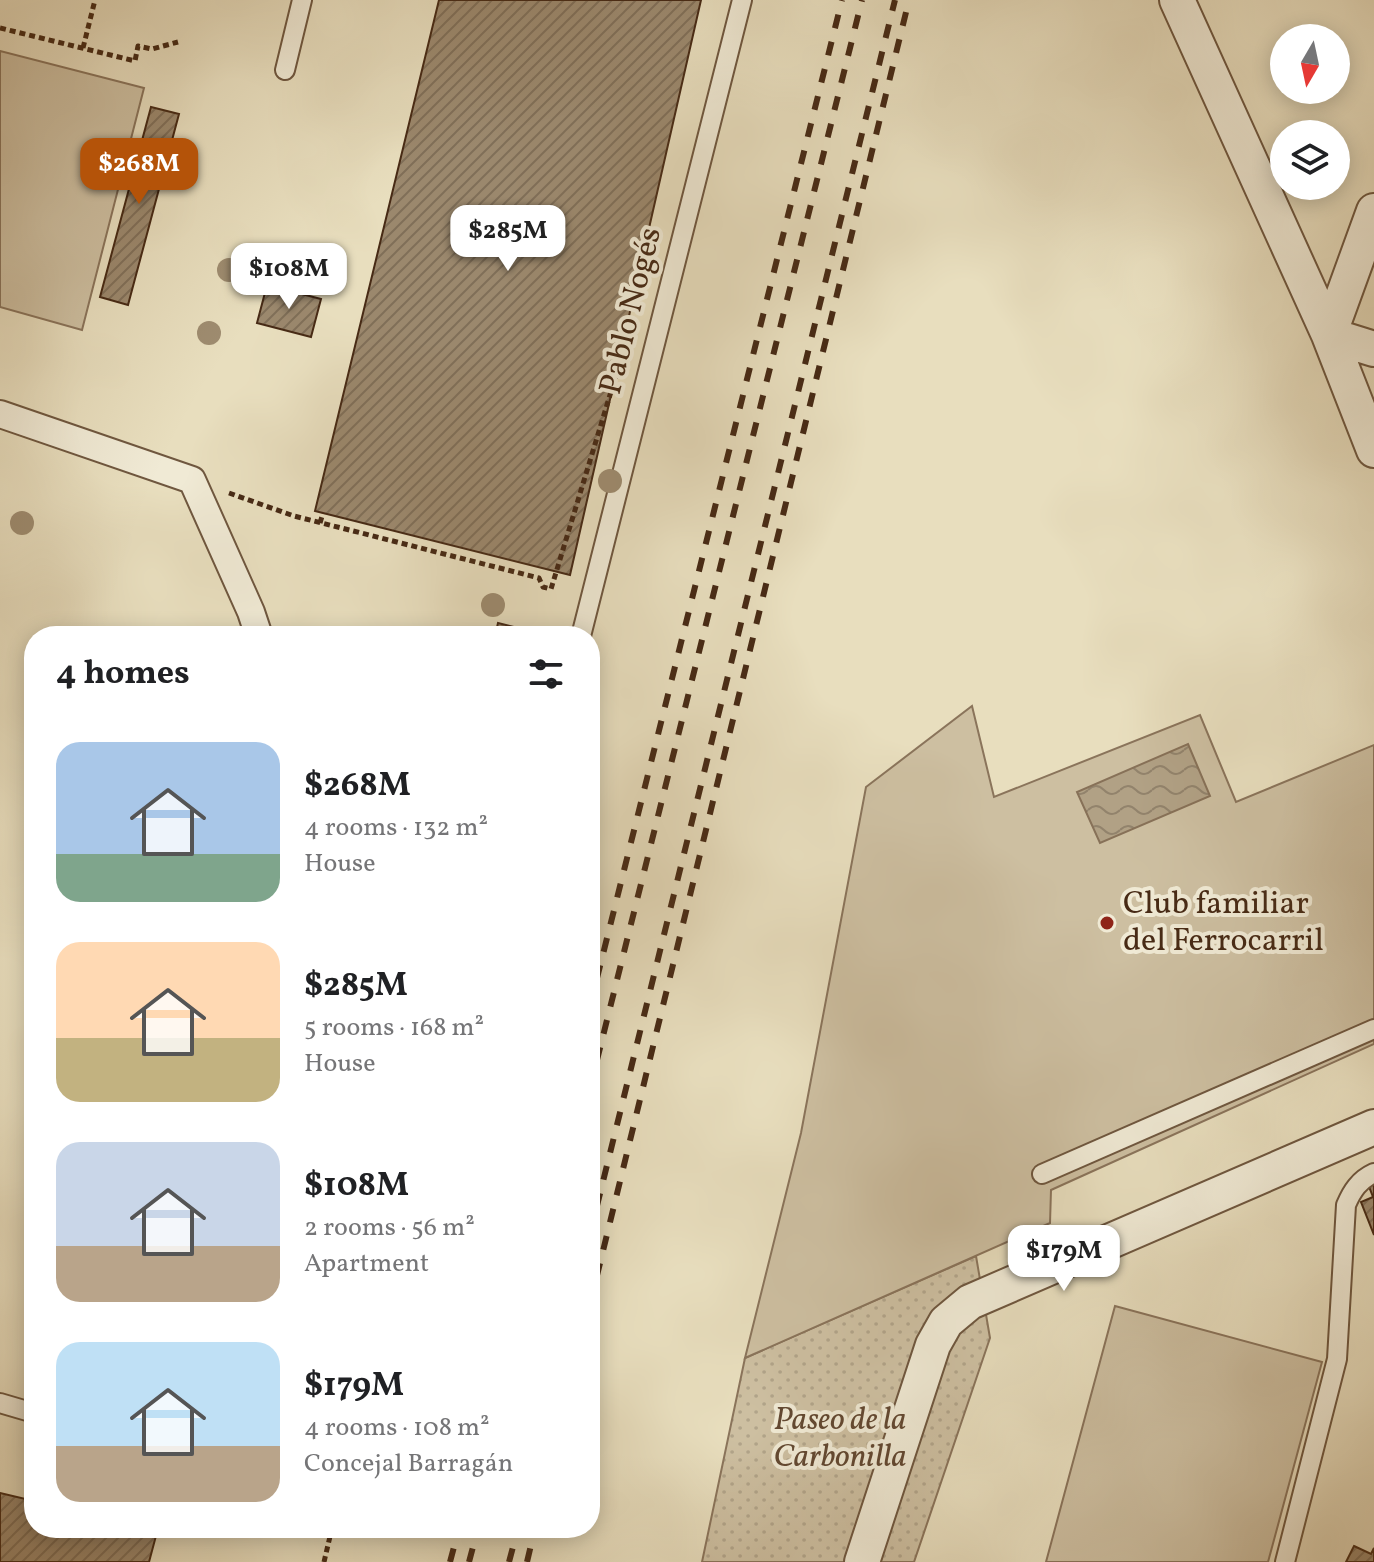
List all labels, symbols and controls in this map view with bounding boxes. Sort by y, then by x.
north arrow [1270,24,1350,104]
map controls [1270,24,1350,200]
button: layers [1270,120,1350,200]
pin: $268M [83,138,195,206]
text: $268M [98,146,180,182]
pin: $285M [452,205,564,273]
text: $285M [468,213,548,249]
street label: Pablo Nogés [590,223,674,399]
pin: $108M [233,243,345,311]
text: $108M [249,251,329,287]
text: 4 homes [56,651,190,698]
icon: filters [524,652,568,696]
text: $268M [304,763,411,810]
icon: home [120,774,216,870]
text: 4 rooms · 132 m² [304,810,488,846]
text: House [304,846,376,882]
place label: Club familiar del Ferrocarril [1123,883,1324,964]
marker: Club familiar del Ferrocarril [1098,914,1116,932]
text: $285M [304,963,408,1010]
icon: home [120,974,216,1070]
text: 5 rooms · 168 m² [304,1010,484,1046]
text: House [304,1046,376,1082]
text: $108M [304,1163,409,1210]
icon: home [120,1174,216,1270]
text: 2 rooms · 56 m² [304,1210,475,1246]
pin: $179M [1008,1225,1120,1293]
text: $179M [1026,1233,1102,1269]
text: Apartment [304,1246,429,1282]
text: $179M [304,1363,404,1410]
icon: home [120,1374,216,1470]
park label: Paseo de la Carbonilla [773,1399,907,1480]
text: 4 rooms · 108 m² [304,1410,490,1446]
text: Concejal Barragán [304,1446,513,1482]

